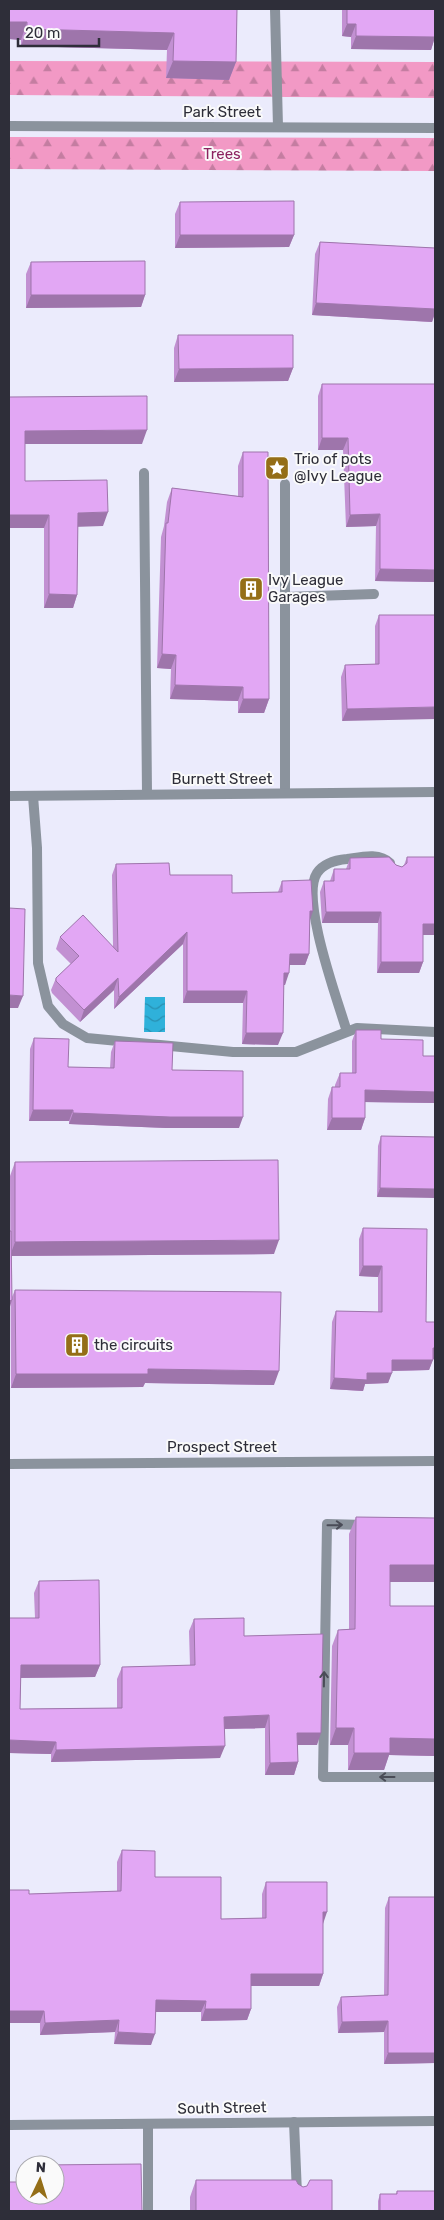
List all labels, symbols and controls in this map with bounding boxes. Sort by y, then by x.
scale bar [18,15,99,47]
text: 20 m [25,24,60,42]
street label: Park Street [183,103,261,121]
park label: Trees [203,145,241,163]
place label: Trio of pots @Ivy League [294,450,382,485]
place icon: Trio of pots @Ivy League [264,455,290,481]
place label: Ivy League Garages [268,571,343,606]
building icon: Ivy League Garages [238,576,264,602]
street label: Burnett Street [172,770,273,788]
building icon: the circuits [64,1332,90,1358]
place label: the circuits [94,1336,173,1354]
street label: Prospect Street [167,1438,277,1456]
one-way arrow [327,1520,343,1530]
one-way arrow [319,1671,329,1687]
one-way arrow [379,1772,395,1782]
street label: South Street [177,2098,267,2118]
north arrow [15,2155,65,2205]
text: N [35,2159,46,2176]

